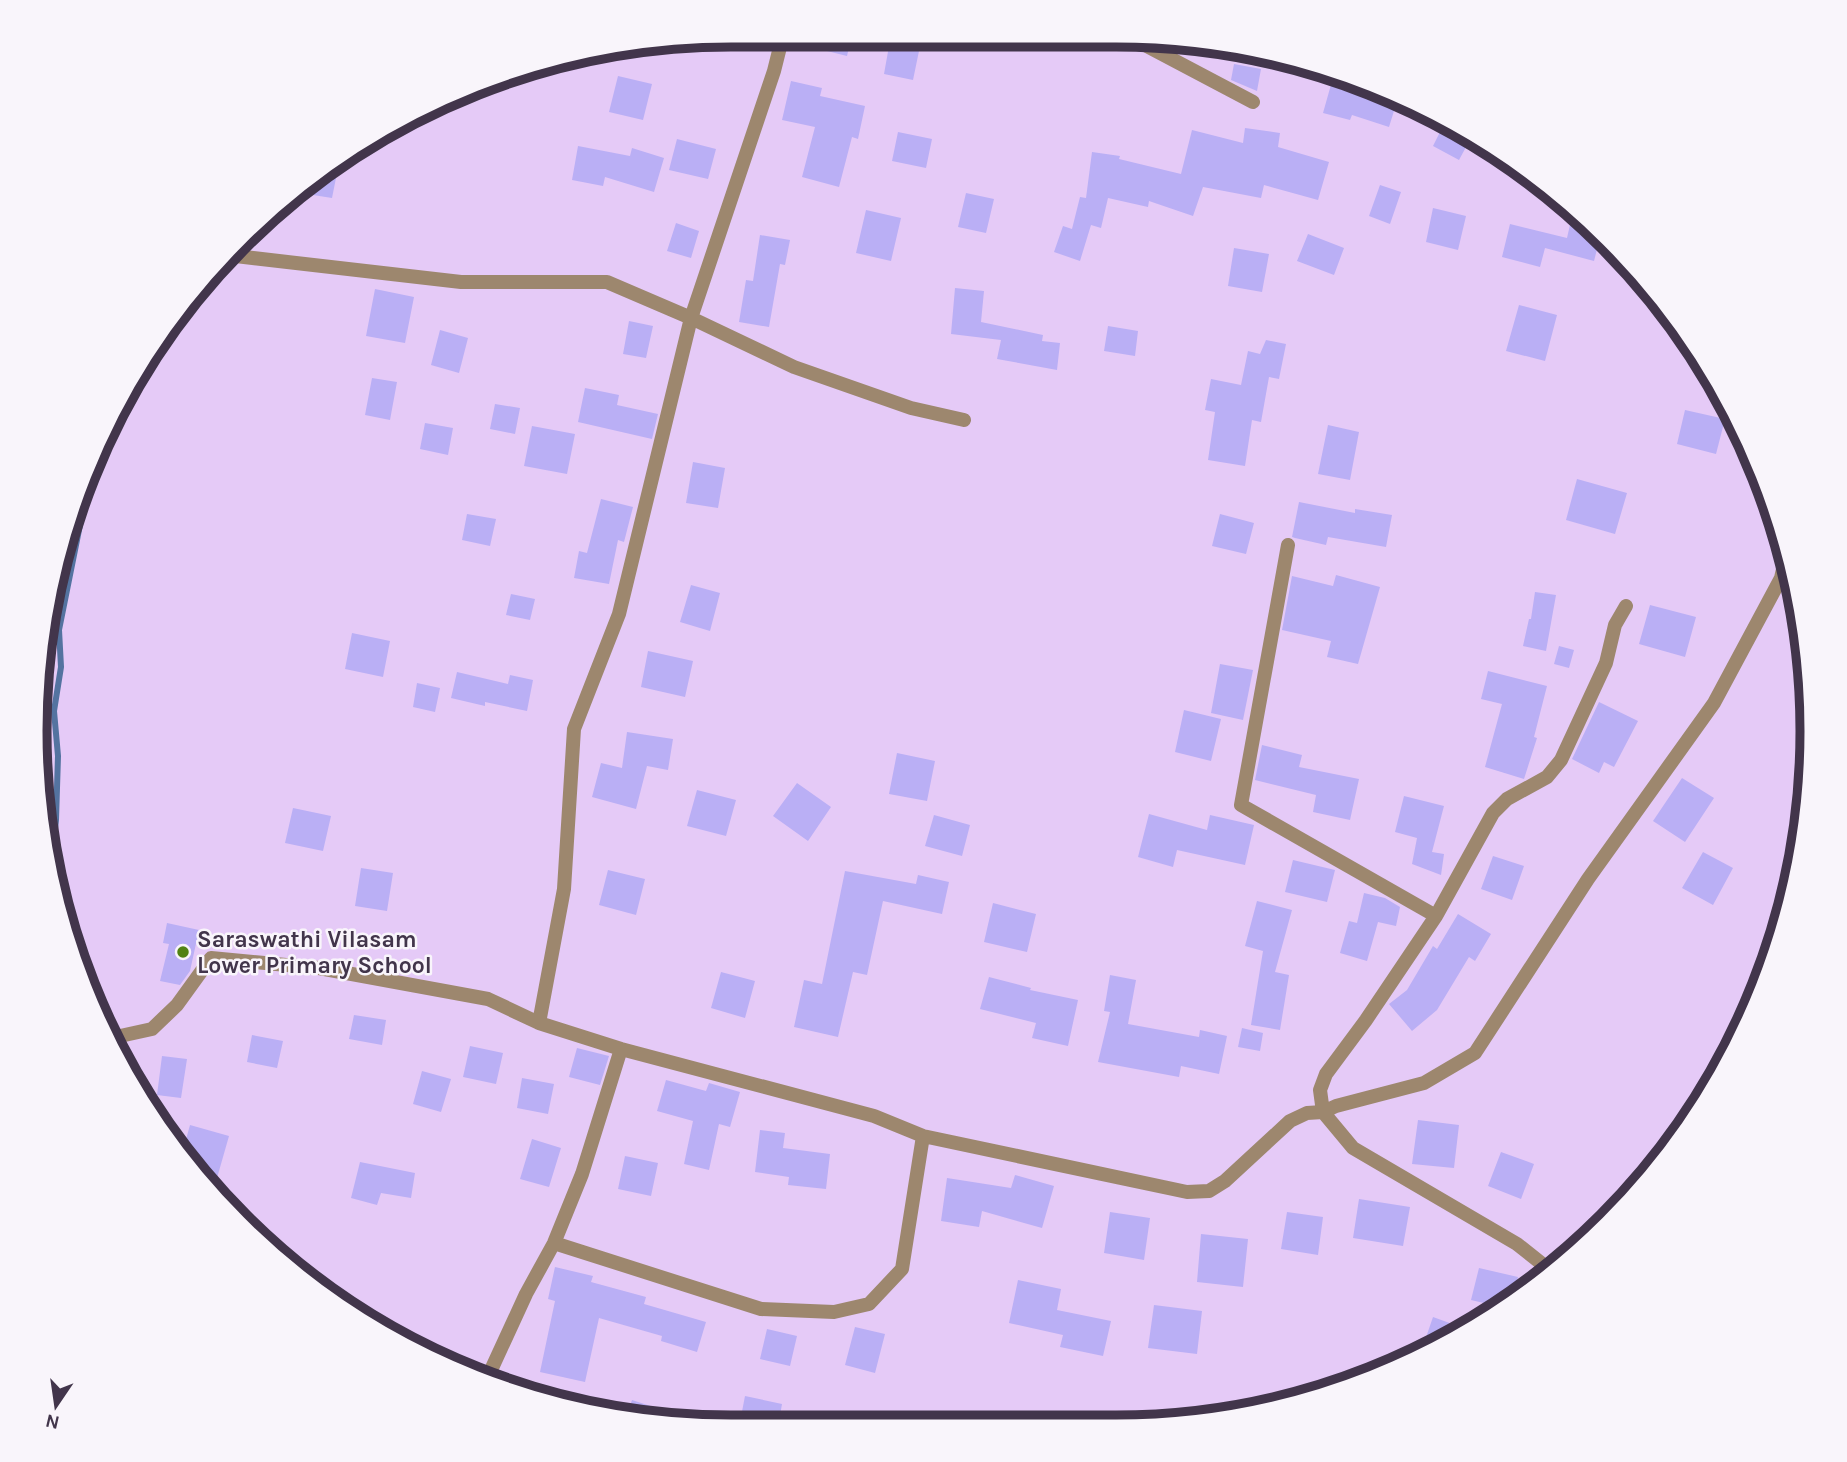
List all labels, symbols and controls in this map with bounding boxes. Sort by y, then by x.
place label: Saraswathi Vilasam Lower Primary School [197,926,432,979]
marker: Saraswathi Vilasam Lower Primary School [175,944,191,960]
north arrow [21,1371,91,1441]
text: N [43,1409,62,1434]

